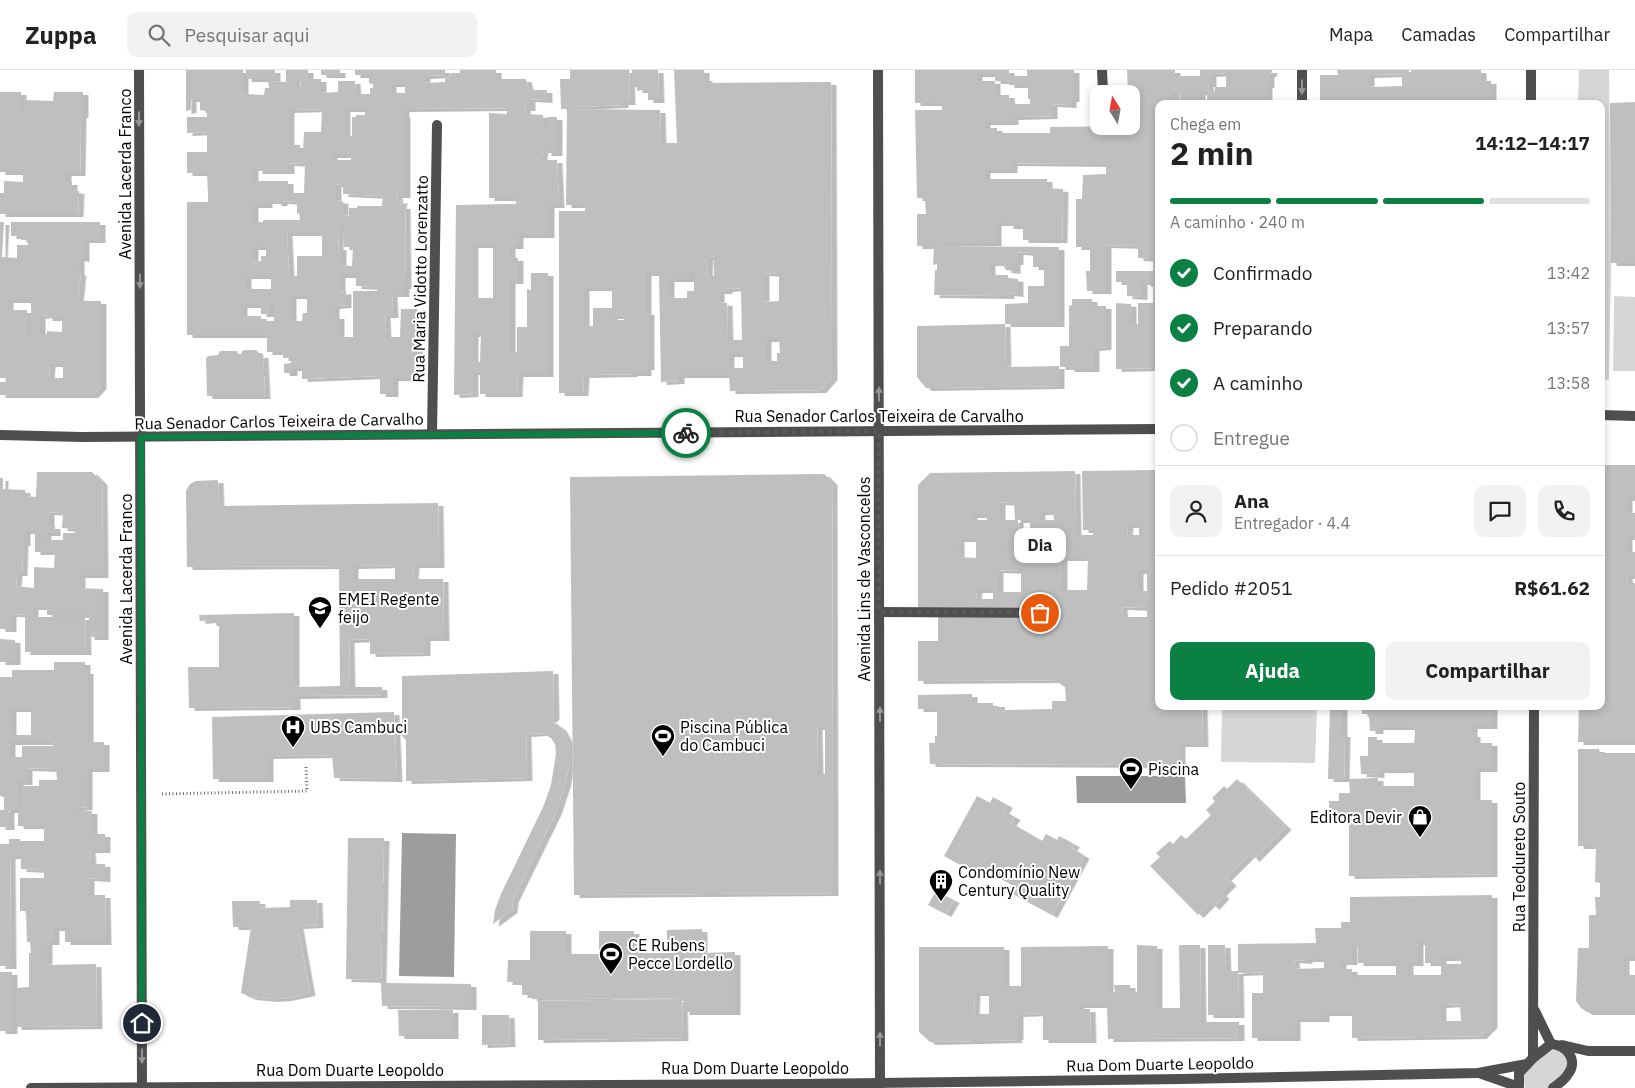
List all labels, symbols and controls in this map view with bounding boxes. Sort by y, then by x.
search box [127,12,477,57]
text: Zuppa [25,19,97,51]
icon: search [145,21,173,49]
text: Pesquisar aqui [185,23,310,47]
text: Mapa [1329,23,1373,46]
text: Camadas [1401,23,1476,46]
text: Compartilhar [1504,23,1610,46]
one-way arrow [1298,79,1306,95]
north arrow [1090,85,1140,135]
map controls [1090,85,1140,135]
street label: Avenida Lacerda Franco [115,89,135,259]
one-way arrow [136,111,144,127]
text: Chega em [1170,114,1241,134]
text: 14:12–14:17 [1475,131,1590,155]
text: 2 min [1170,132,1254,174]
street label: Rua Maria Vidotto Lorenzatto [408,175,432,383]
text: A caminho · 240 m [1170,212,1305,232]
icon: check [1170,259,1198,287]
text: Confirmado [1213,261,1312,285]
text: 13:42 [1547,263,1590,283]
one-way arrow [136,273,144,289]
icon: check [1170,314,1198,342]
text: Preparando [1213,316,1312,340]
text: 13:57 [1547,318,1590,338]
icon: check [1170,369,1198,397]
text: A caminho [1213,371,1303,395]
text: 13:58 [1547,373,1590,393]
one-way arrow [875,386,883,402]
street label: Rua Senador Carlos Teixeira de Carvalho [734,406,1024,426]
street label: Rua Senador Carlos Teixeira de Carvalho [134,408,424,434]
courier [661,408,711,458]
icon: bike [672,419,700,447]
text: Entregue [1213,426,1290,450]
street label: Avenida Lins de Vasconcelos [854,476,874,682]
button: person [1170,485,1222,537]
button: chat [1474,485,1526,537]
button: phone [1538,485,1590,537]
text: Ana [1234,489,1269,513]
street label: Avenida Lacerda Franco [116,494,136,664]
text: Entregador · 4.4 [1234,513,1350,533]
callout: Dia [1014,528,1066,563]
text: Dia [1028,535,1052,555]
text: Pedido #2051 [1170,576,1293,600]
text: R$61.62 [1514,576,1590,600]
place label: EMEI Regente feijo [338,589,439,627]
pin [1019,592,1061,634]
school or university icon: EMEI Regente feijo [307,595,333,629]
icon: bag [1026,599,1054,627]
button: Ajuda [1170,642,1375,700]
button: Compartilhar [1385,642,1590,700]
one-way arrow [876,706,884,722]
hospital icon: UBS Cambuci [280,714,306,748]
place label: UBS Cambuci [310,717,407,737]
place label: Piscina Pública do Cambuci [680,717,788,755]
sports icon: Piscina Pública do Cambuci [650,723,676,757]
sports icon: Piscina [1118,756,1144,790]
place label: Piscina [1148,759,1200,779]
street label: Rua Teodureto Souto [1509,782,1529,932]
shop icon: Editora Devir [1407,804,1433,838]
place label: Editora Devir [1310,807,1402,827]
place label: Condomínio New Century Quality [958,862,1080,900]
building icon: Condomínio New Century Quality [928,868,954,902]
one-way arrow [876,869,884,885]
place label: CE Rubens Pecce Lordello [628,935,733,973]
sports icon: CE Rubens Pecce Lordello [598,941,624,975]
pin [121,1002,163,1044]
icon: home [128,1009,156,1037]
one-way arrow [876,1031,884,1047]
one-way arrow [138,1048,146,1064]
street label: Rua Dom Duarte Leopoldo [1066,1052,1254,1076]
street label: Rua Dom Duarte Leopoldo [661,1058,849,1078]
street label: Rua Dom Duarte Leopoldo [256,1060,444,1080]

